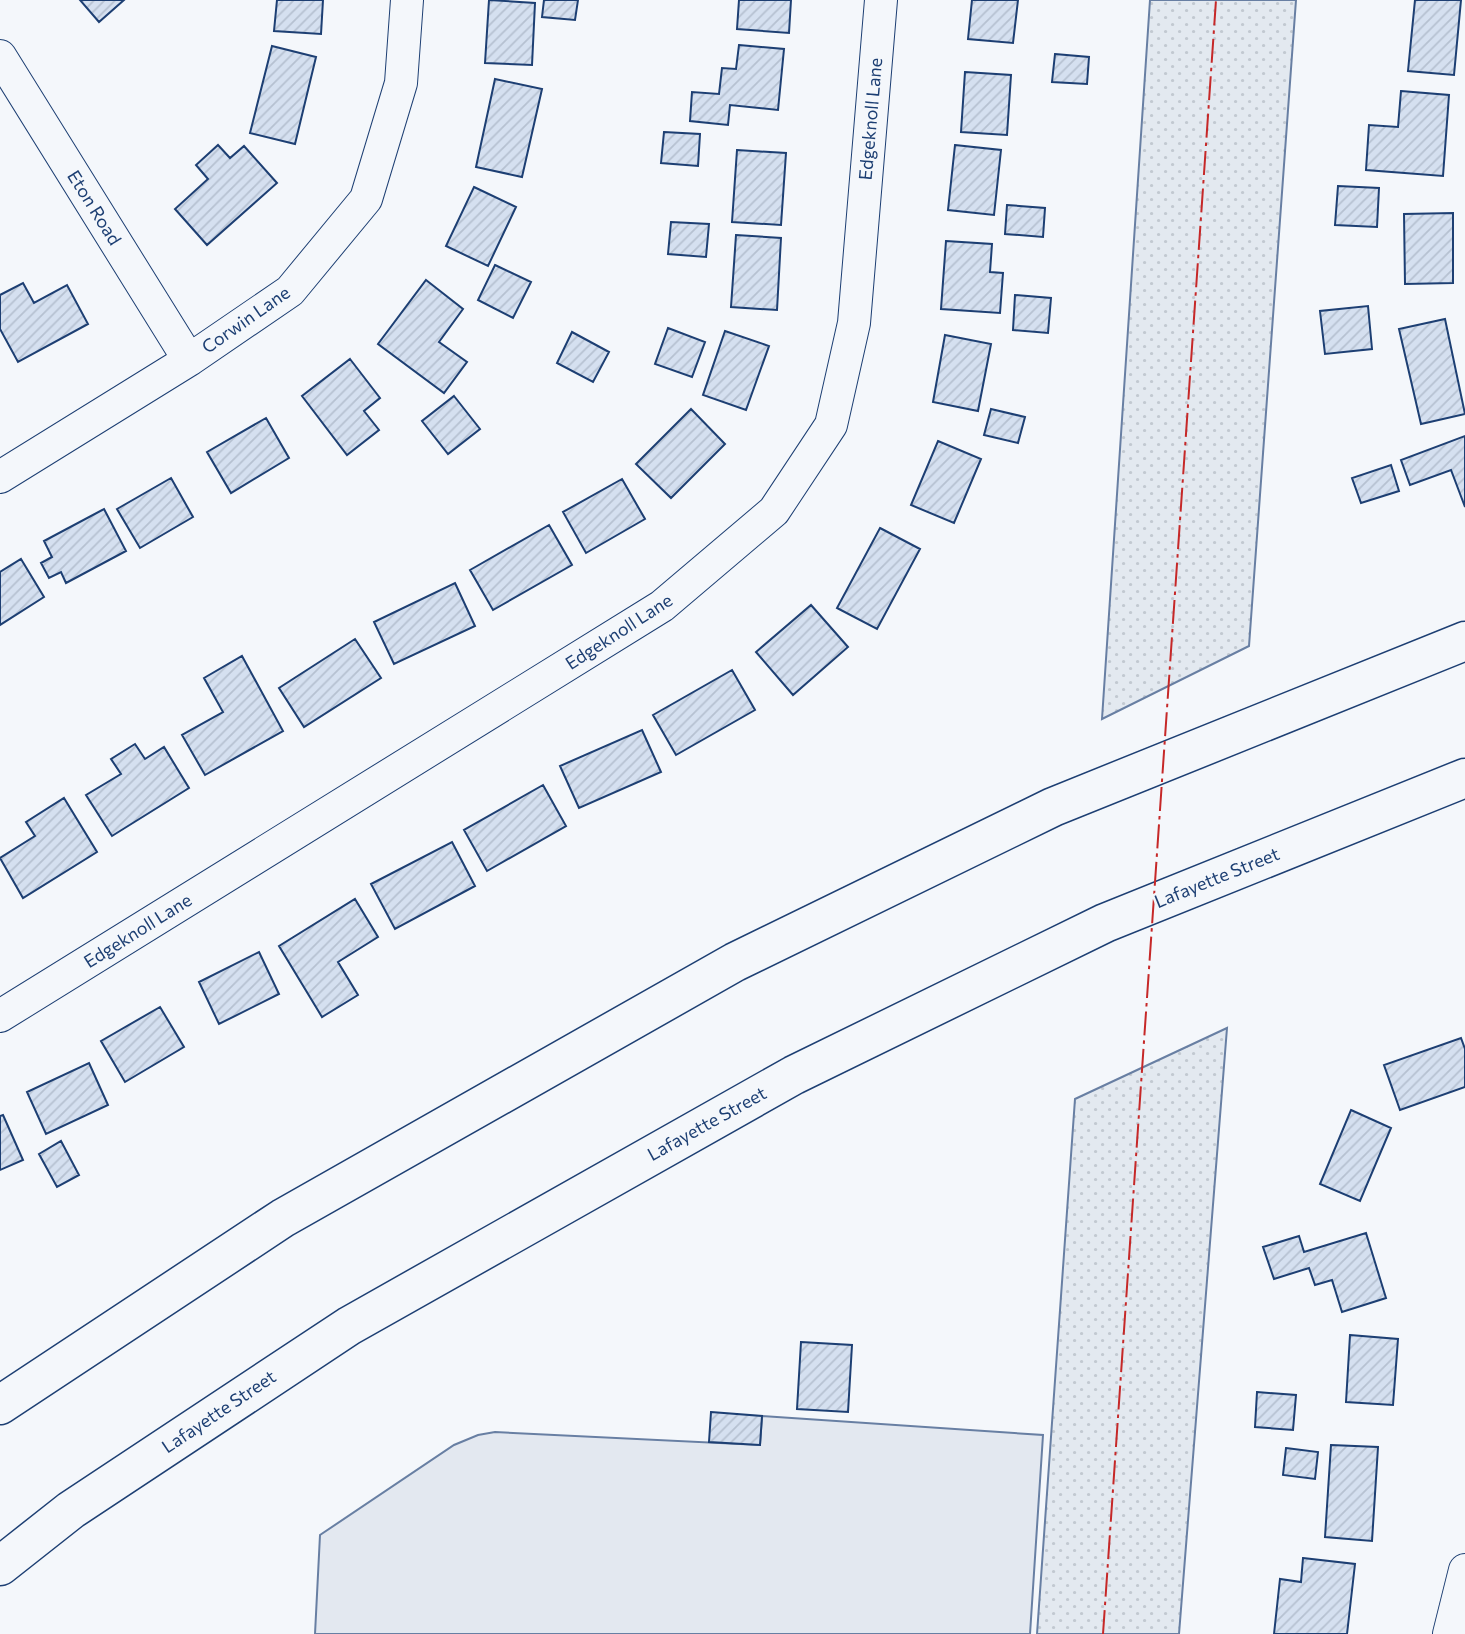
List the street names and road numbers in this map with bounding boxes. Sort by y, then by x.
street label: Edgeknoll Lane [854,57,886,181]
street label: Eton Road [63,166,127,249]
street label: Corwin Lane [197,281,294,358]
street label: Edgeknoll Lane [561,588,676,674]
street label: Lafayette Street [1151,842,1282,912]
street label: Edgeknoll Lane [79,888,196,972]
street label: Lafayette Street [643,1081,770,1165]
street label: Lafayette Street [157,1365,280,1457]

